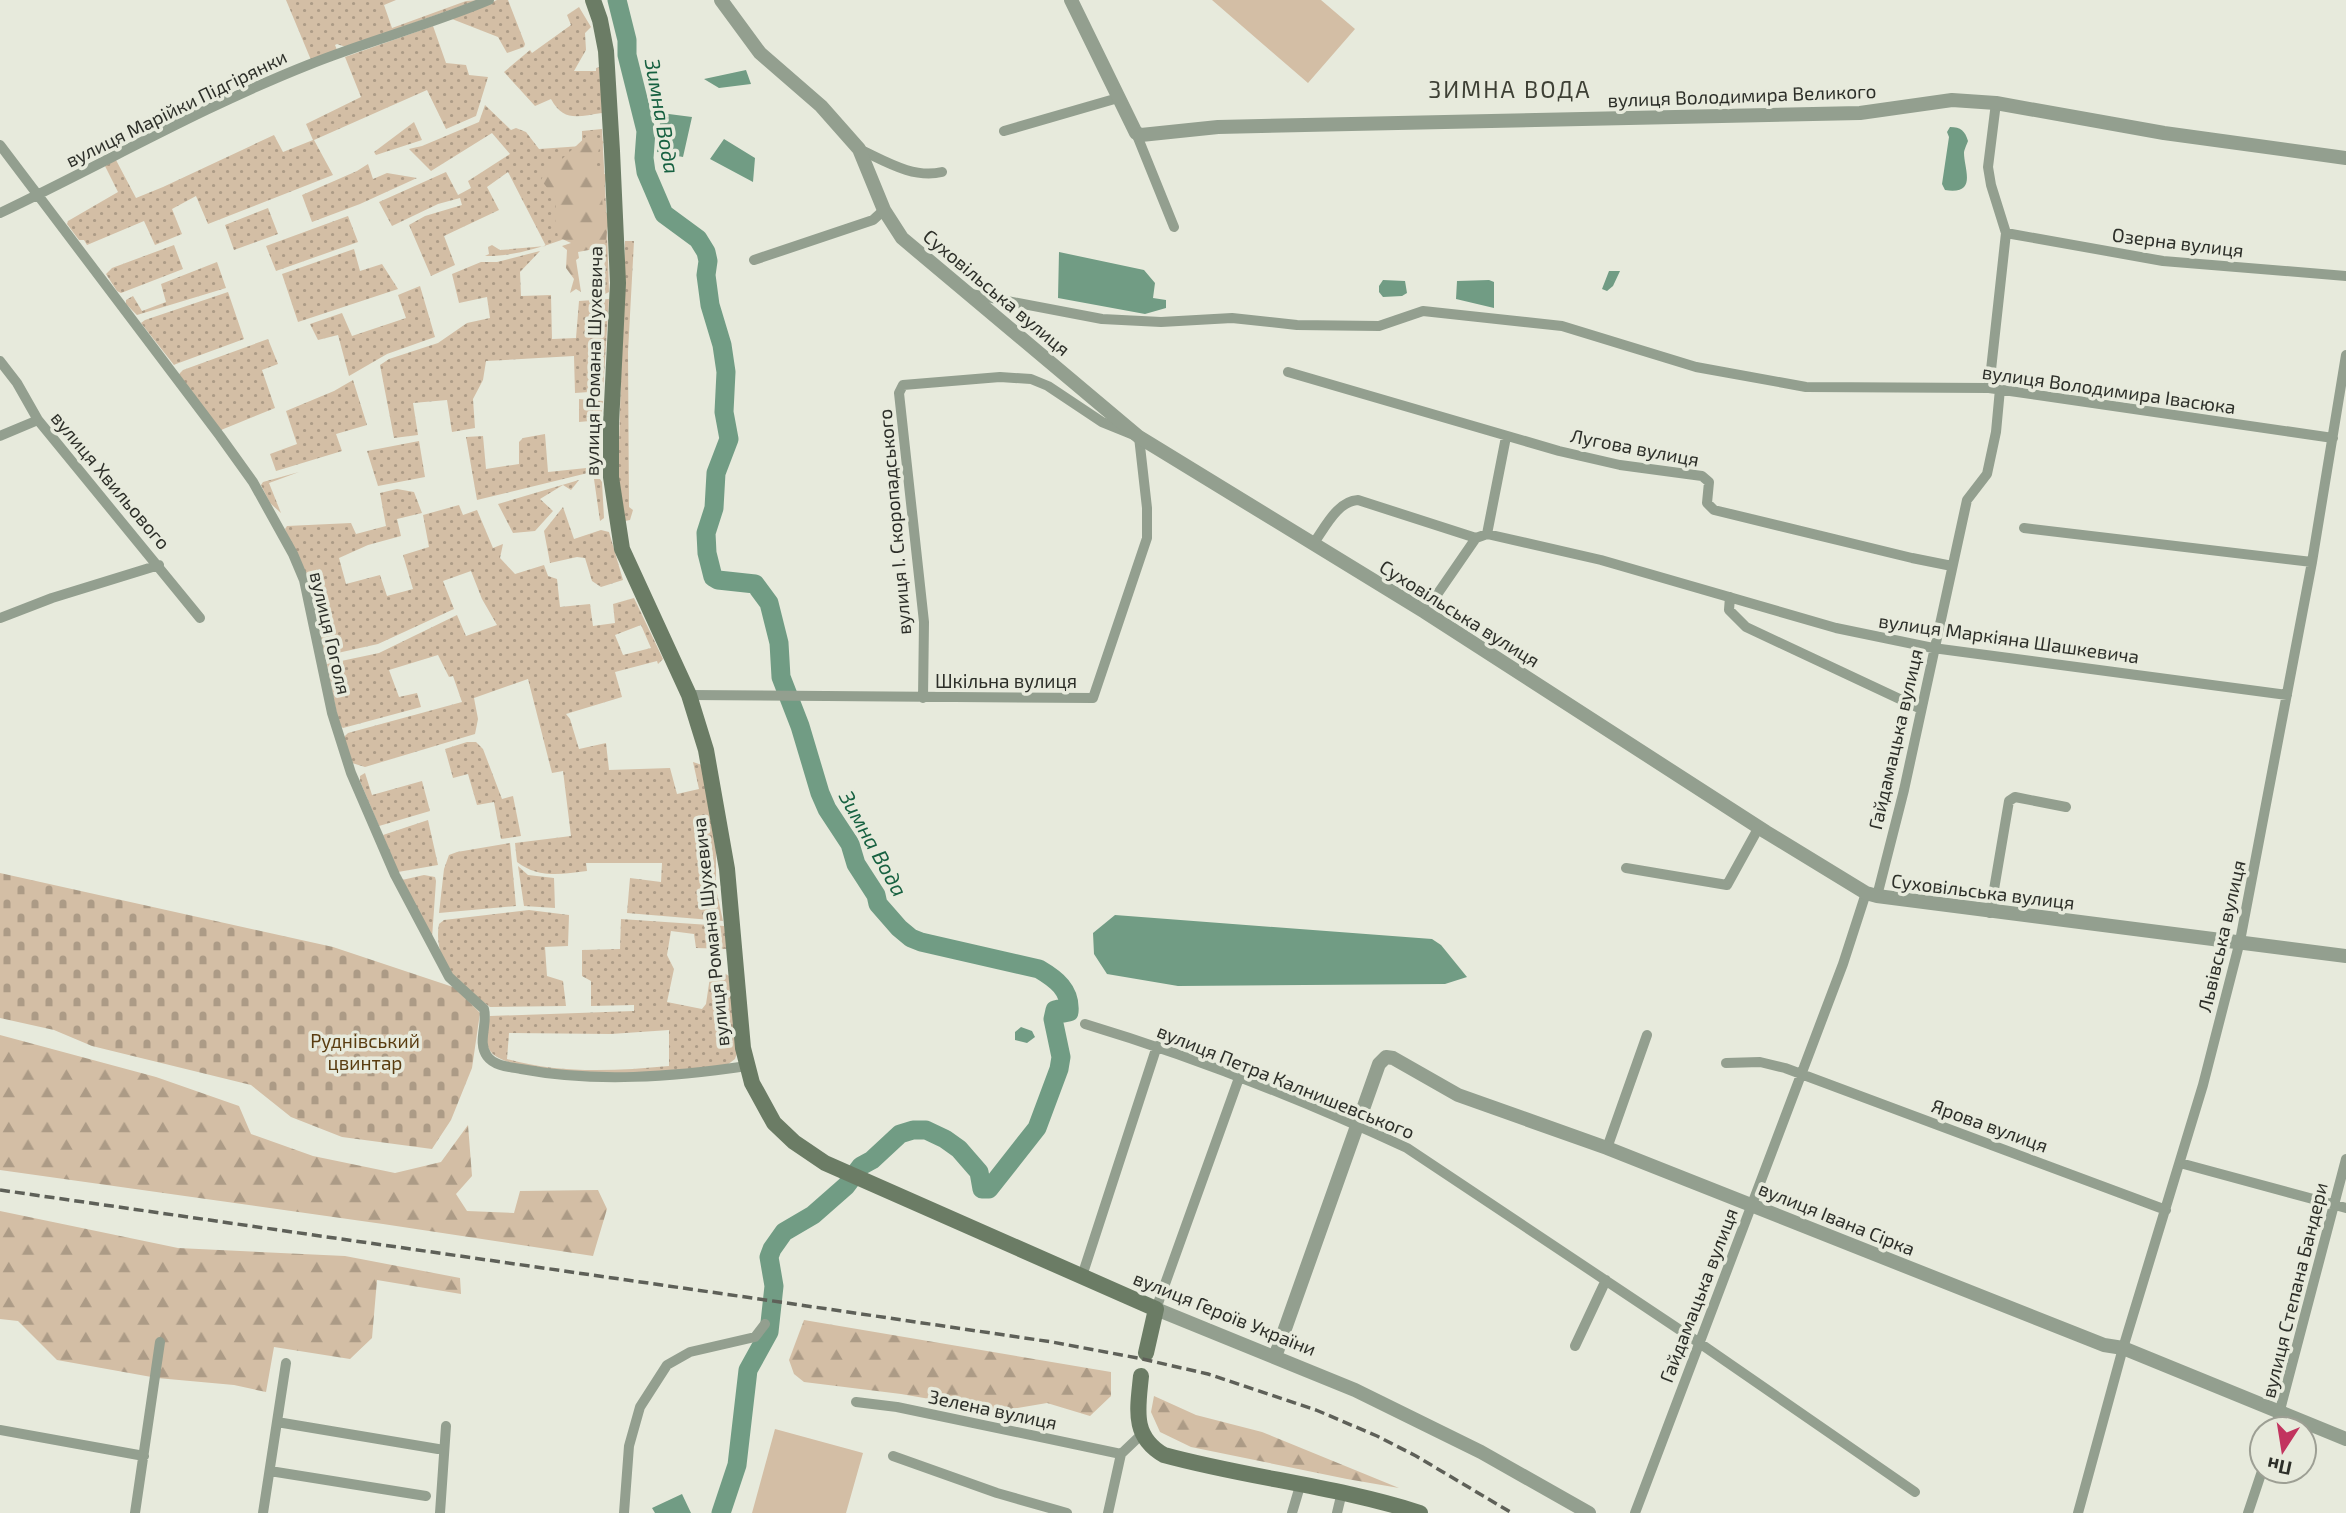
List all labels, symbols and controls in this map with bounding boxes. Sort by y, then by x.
street label: вулиця Марійки Підгірянки [62,44,291,173]
water label: Зимна Вода [640,55,685,176]
district label: ЗИМНА ВОДА [1429,75,1591,103]
street label: вулиця Володимира Великого [1607,79,1877,112]
street label: Озерна вулиця [2111,223,2245,262]
street label: Суховільська вулиця [918,224,1075,361]
street label: вулиця Романа Шухевича [579,246,608,476]
street label: вулиця Володимира Івасюка [1981,360,2237,419]
street label: вулиця Хвильового [46,406,175,554]
street label: вулиця І. Скоропадського [873,408,916,636]
street label: Лугова вулиця [1569,423,1701,472]
street label: Суховільська вулиця [1375,554,1544,673]
street label: вулиця Гоголя [305,569,356,697]
street label: вулиця Маркіяна Шашкевича [1877,608,2141,669]
street label: Гайдамацька вулиця [1863,646,1928,832]
street label: Шкільна вулиця [935,669,1077,693]
water label: Зимна Вода [834,785,913,900]
street label: вулиця Романа Шухевича [687,816,734,1048]
street label: Львівська вулиця [2192,858,2251,1015]
street label: Суховільська вулиця [1890,868,2076,915]
street label: вулиця Петра Калнишевського [1154,1019,1418,1144]
park label: Руднівський цвинтар [310,1029,420,1074]
street label: Ярова вулиця [1928,1093,2051,1158]
street label: вулиця Івана Сірка [1755,1176,1919,1261]
street label: вулиця Степана Бандери [2256,1180,2333,1400]
street label: Гайдамацька вулиця [1654,1205,1743,1386]
street label: вулиця Героїв України [1130,1266,1320,1361]
street label: Зелена вулиця [926,1384,1059,1435]
north arrow [2248,1415,2318,1485]
text: Пн [2265,1453,2294,1481]

